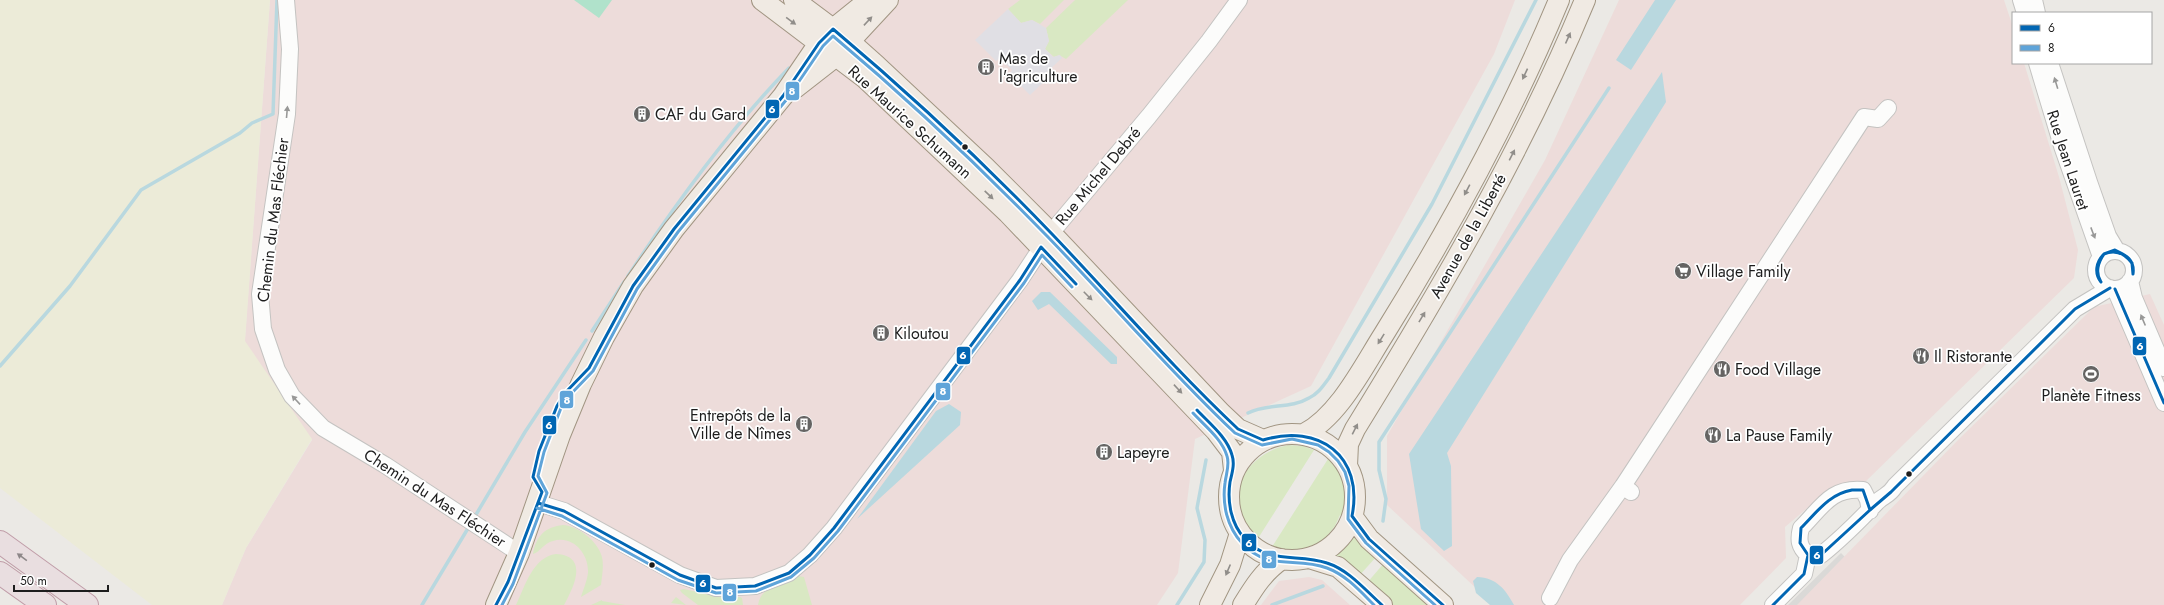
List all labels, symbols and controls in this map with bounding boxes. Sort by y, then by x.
legend [2012,12,2152,64]
one-way arrow [864,16,873,26]
one-way arrow [786,17,796,25]
text: 6 [2048,19,2055,37]
one-way arrow [1565,32,1571,43]
text: 8 [2048,39,2055,57]
place label: Mas de l'agriculture [999,47,1078,88]
building icon: Mas de l'agriculture [976,57,996,77]
street label: Rue Maurice Schumann [843,60,977,184]
one-way arrow [1522,68,1528,79]
one-way arrow [2053,77,2059,89]
line badge: 8 [785,81,800,101]
text: 8 [789,83,796,99]
line badge: 6 [765,99,780,119]
text: 6 [768,101,776,117]
place label: CAF du Gard [655,103,746,126]
building icon: CAF du Gard [632,104,652,124]
one-way arrow [283,106,290,118]
street label: Rue Jean Lauret [2041,107,2095,213]
street label: Rue Michel Debré [1050,122,1146,230]
street label: Chemin du Mas Fléchier [251,136,295,304]
unlabelled marker [960,142,970,152]
one-way arrow [1509,149,1515,161]
street label: Avenue de la Liberté [1424,170,1512,302]
one-way arrow [1464,184,1470,196]
one-way arrow [984,190,994,199]
one-way arrow [2090,227,2096,239]
place label: Village Family [1696,260,1791,283]
supermarket icon: Village Family [1673,261,1693,281]
one-way arrow [1083,291,1093,301]
one-way arrow [1418,311,1425,323]
one-way arrow [2140,313,2146,325]
place label: Kiloutou [894,322,949,345]
building icon: Kiloutou [871,323,891,343]
one-way arrow [1377,333,1384,345]
line badge: 6 [2132,336,2147,356]
text: 6 [2136,338,2144,354]
place label: Il Ristorante [1934,345,2012,368]
line badge: 6 [956,346,971,365]
restaurant icon: Il Ristorante [1911,346,1931,366]
text: 6 [959,347,967,363]
place label: Food Village [1735,358,1821,381]
restaurant icon: Food Village [1712,359,1732,379]
sports icon: Planète Fitness [2081,364,2101,384]
line badge: 8 [935,382,951,401]
text: 8 [940,383,947,399]
place label: Planète Fitness [2041,384,2141,407]
one-way arrow [1173,385,1182,394]
line badge: 8 [559,390,574,409]
text: 8 [564,392,571,408]
one-way arrow [292,395,301,405]
place label: Entrepôts de la Ville de Nîmes [690,404,791,445]
building icon: Entrepôts de la Ville de Nîmes [794,414,814,434]
line badge: 6 [542,415,557,435]
text: 6 [545,417,553,433]
one-way arrow [1352,423,1358,435]
place label: La Pause Family [1726,424,1833,447]
restaurant icon: La Pause Family [1703,425,1723,445]
place label: Lapeyre [1117,441,1170,464]
building icon: Lapeyre [1094,442,1114,462]
street label: Chemin du Mas Fléchier [359,443,511,553]
unlabelled marker [1904,469,1914,479]
line badge: 6 [1241,533,1257,552]
text: 6 [1245,535,1253,551]
line badge: 6 [1809,545,1824,565]
text: 6 [1813,547,1821,563]
line badge: 8 [1261,550,1277,569]
text: 8 [1266,551,1273,567]
one-way arrow [17,554,27,562]
unlabelled marker [647,560,657,570]
one-way arrow [1225,564,1231,576]
scale bar [14,567,108,593]
text: 50 m [20,572,47,590]
line badge: 6 [695,574,711,593]
text: 6 [699,575,707,591]
line badge: 8 [722,583,737,602]
text: 8 [727,584,734,600]

